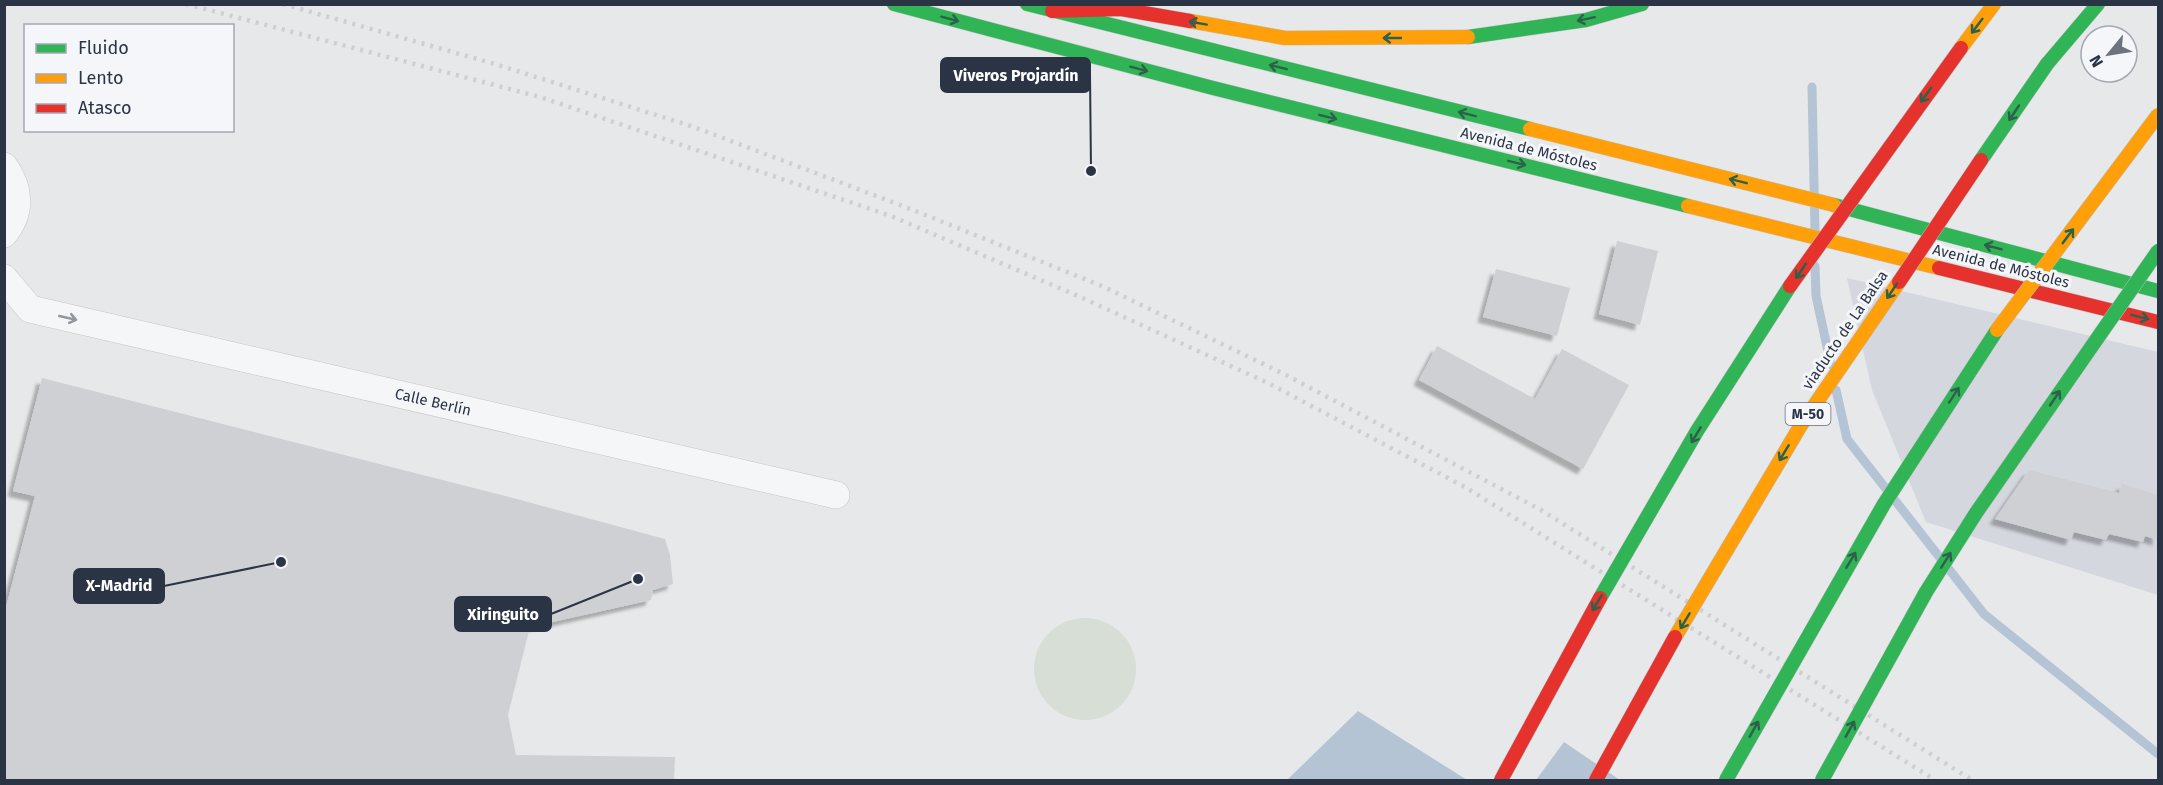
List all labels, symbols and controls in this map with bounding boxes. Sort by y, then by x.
one-way arrow [940,14,959,26]
one-way arrow [1576,14,1596,25]
one-way arrow [1189,17,1209,28]
one-way arrow [1971,18,1984,34]
legend [24,24,234,132]
north arrow [2079,24,2139,84]
one-way arrow [1383,32,1403,44]
text: Fluido [78,37,129,59]
text: N [2086,52,2107,71]
callout: Viveros Projardín [941,58,1090,92]
one-way arrow [1269,61,1288,73]
one-way arrow [1129,64,1148,75]
text: Viveros Projardín [953,66,1078,85]
text: Lento [78,67,124,89]
one-way arrow [1920,86,1932,102]
text: Atasco [78,97,131,119]
one-way arrow [2008,104,2020,120]
one-way arrow [1458,108,1477,120]
one-way arrow [1318,111,1337,123]
street label: Avenida de Móstoles [1459,123,1599,175]
one-way arrow [1507,158,1526,170]
one-way arrow [1729,175,1748,187]
one-way arrow [2061,229,2074,245]
street label: Avenida de Móstoles [1931,240,2071,292]
one-way arrow [1984,240,2003,252]
one-way arrow [1795,263,1808,280]
street label: viaducto de La Balsa [1798,267,1892,393]
one-way arrow [1886,282,1898,299]
one-way arrow [59,312,78,324]
one-way arrow [2130,312,2149,324]
street label: Calle Berlín [393,384,473,420]
one-way arrow [1948,387,1960,403]
one-way arrow [2049,390,2061,407]
road number: M-50 [1786,403,1830,425]
one-way arrow [1690,426,1702,443]
one-way arrow [1777,444,1789,461]
one-way arrow [1845,552,1857,569]
one-way arrow [1941,552,1953,569]
callout: X-Madrid [74,569,164,603]
text: X-Madrid [85,576,152,595]
one-way arrow [1590,594,1602,611]
callout: Xiringuito [455,597,551,631]
text: Xiringuito [466,605,539,624]
one-way arrow [1678,612,1690,629]
one-way arrow [1748,721,1760,738]
one-way arrow [1844,721,1856,738]

